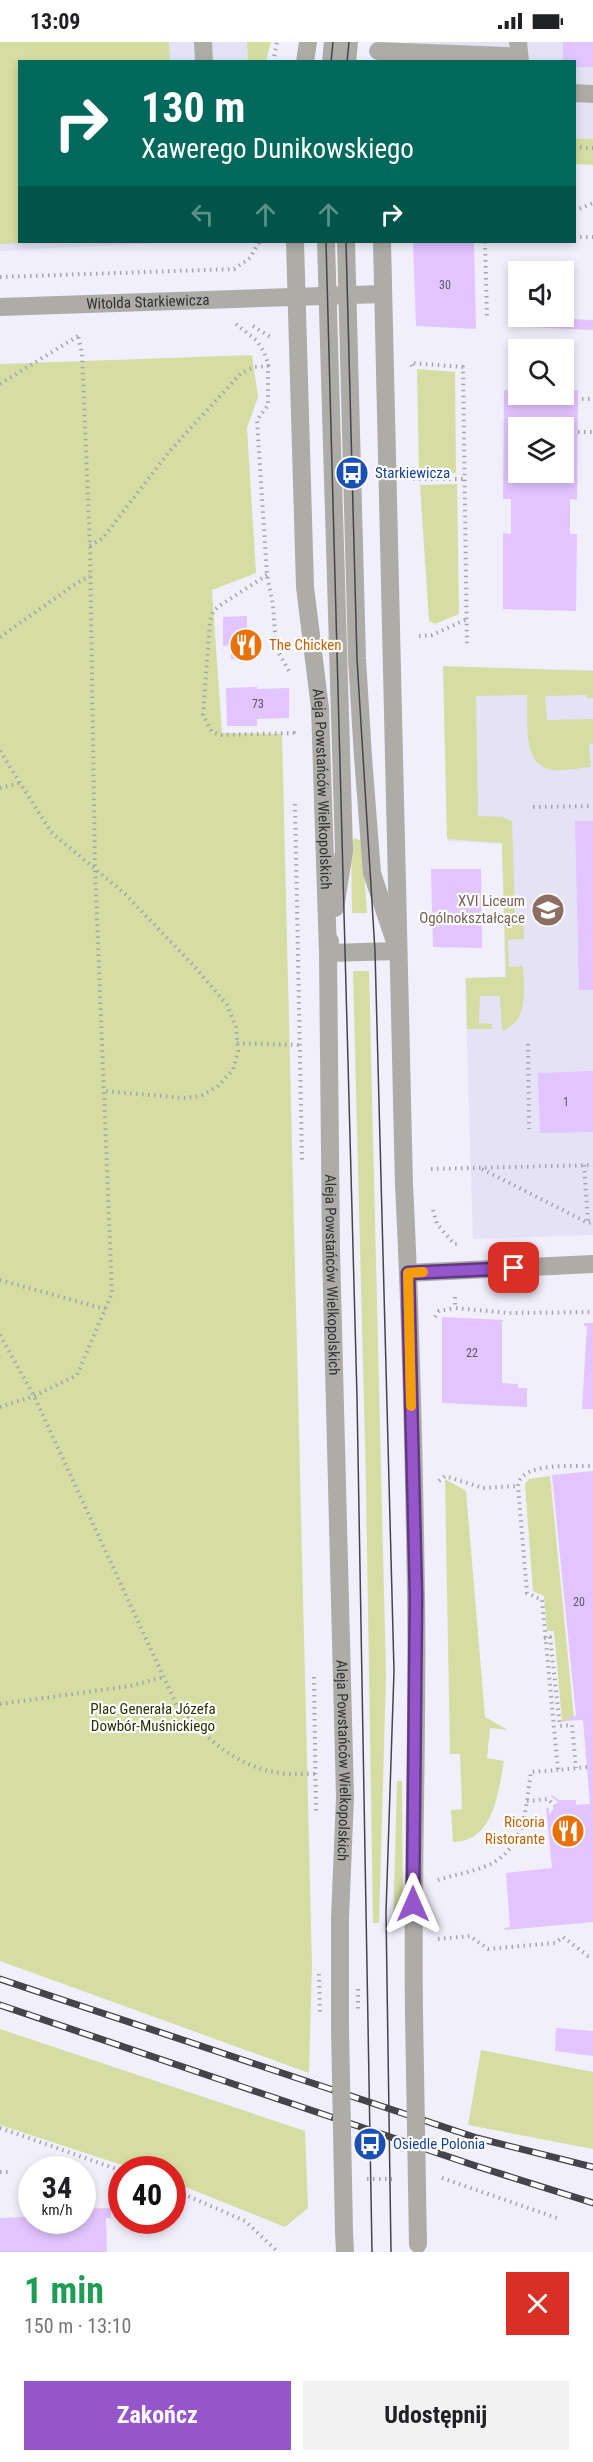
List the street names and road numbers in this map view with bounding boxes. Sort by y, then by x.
street label: Witolda Starkiewicza [86,291,210,313]
street label: Aleja Powstańców Wielkopolskich [309,687,335,890]
street label: Aleja Powstańców Wielkopolskich [321,1174,343,1376]
street label: Aleja Powstańców Wielkopolskich [332,1660,354,1862]

